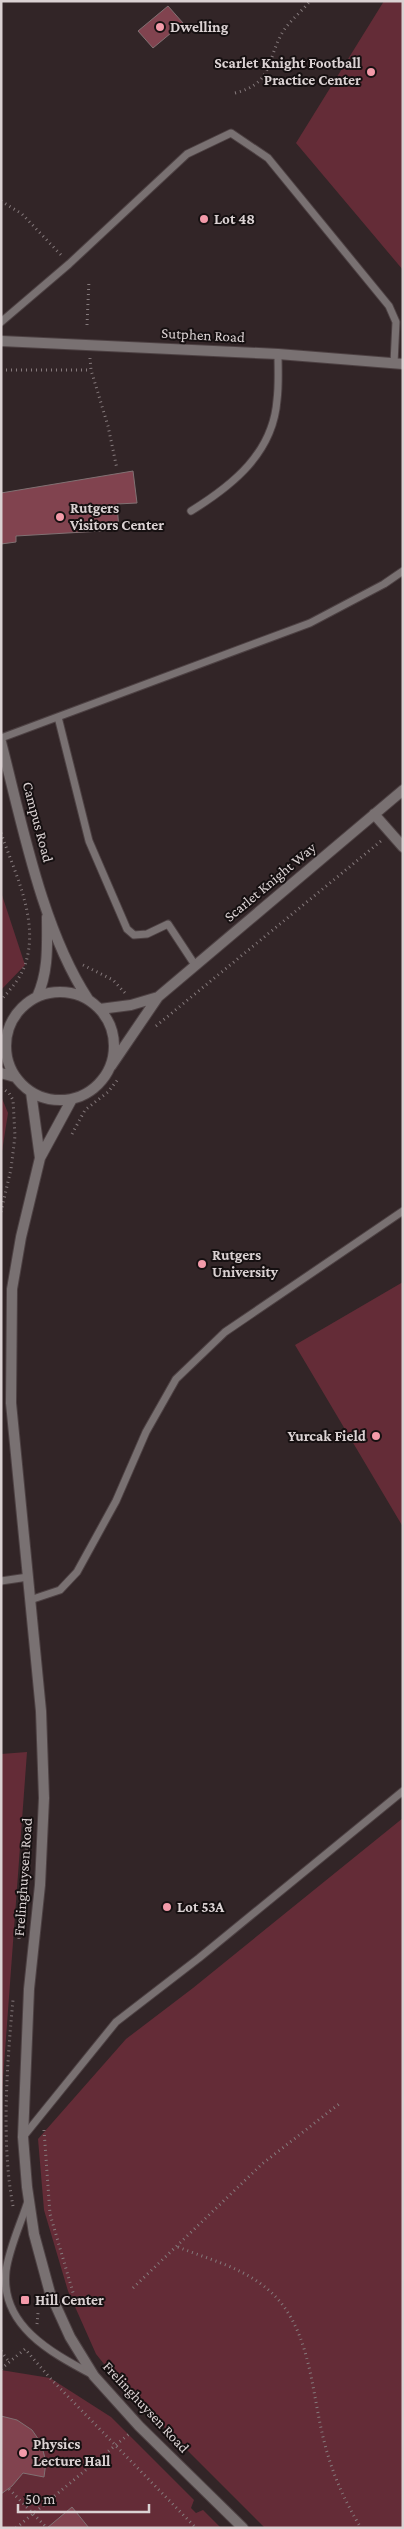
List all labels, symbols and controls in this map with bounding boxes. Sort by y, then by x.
place label: Dwelling [170,19,229,35]
marker: Dwelling [154,21,166,33]
place label: Scarlet Knight Football Practice Center [214,55,362,88]
marker: Scarlet Knight Football Practice Center [365,66,377,78]
place label: Lot 48 [214,211,255,227]
marker: Lot 48 [198,213,210,225]
street label: Sutphen Road [161,325,245,346]
place label: Rutgers Visitors Center [69,500,164,533]
marker: Rutgers Visitors Center [54,511,66,523]
street label: Campus Road [19,780,56,864]
street label: Scarlet Knight Way [221,839,320,926]
place label: Rutgers University [212,1247,279,1280]
marker: Rutgers University [196,1258,208,1270]
place label: Yurcak Field [287,1428,367,1444]
marker: Yurcak Field [370,1430,382,1442]
street label: Frelinghuysen Road [11,1817,36,1937]
place label: Lot 53A [177,1899,225,1915]
marker: Lot 53A [161,1901,173,1913]
place label: Hill Center [35,2292,104,2308]
marker: Hill Center [19,2294,31,2306]
street label: Frelinghuysen Road [99,2358,192,2457]
place label: Physics Lecture Hall [33,2436,111,2469]
marker: Physics Lecture Hall [17,2447,29,2459]
scale bar [18,2482,149,2514]
text: 50 m [25,2491,55,2507]

